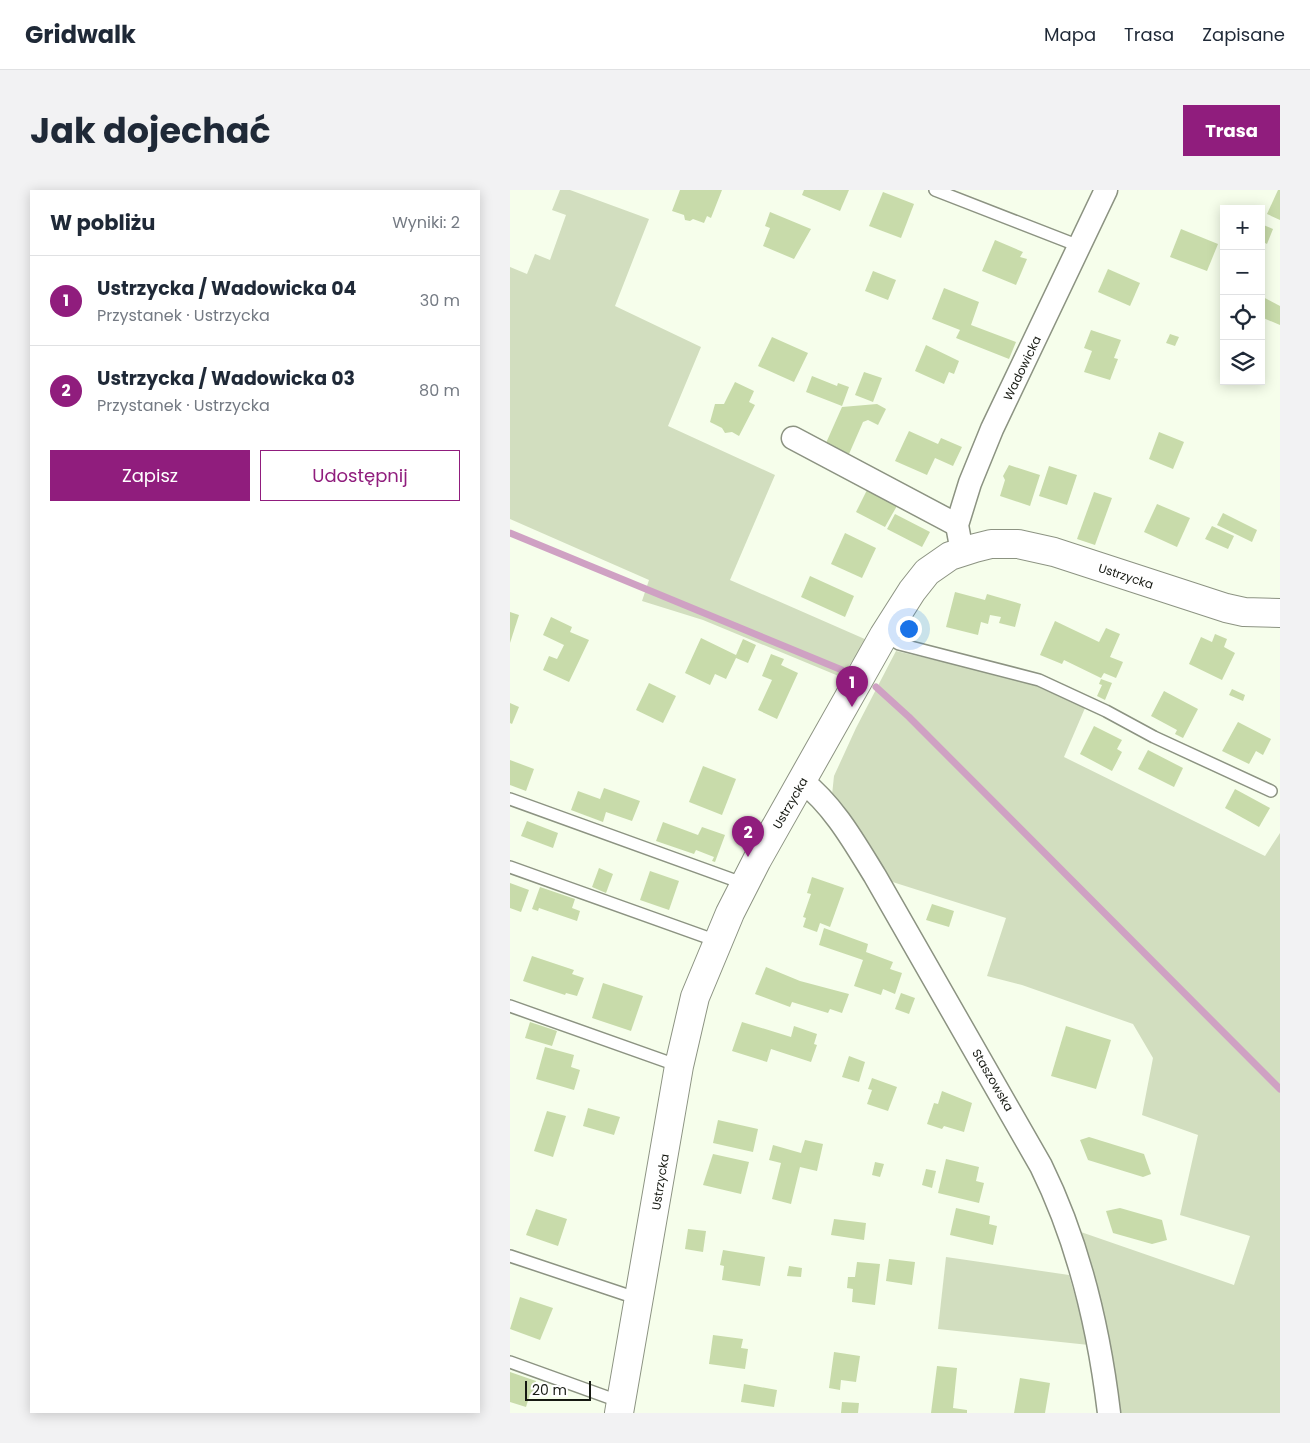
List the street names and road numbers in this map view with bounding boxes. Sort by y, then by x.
street label: Wadowicka [999,333,1045,403]
street label: Ustrzycka [1096,559,1156,593]
street label: Ustrzycka [768,774,812,832]
street label: Staszowska [968,1046,1018,1114]
street label: Ustrzycka [647,1153,673,1211]

